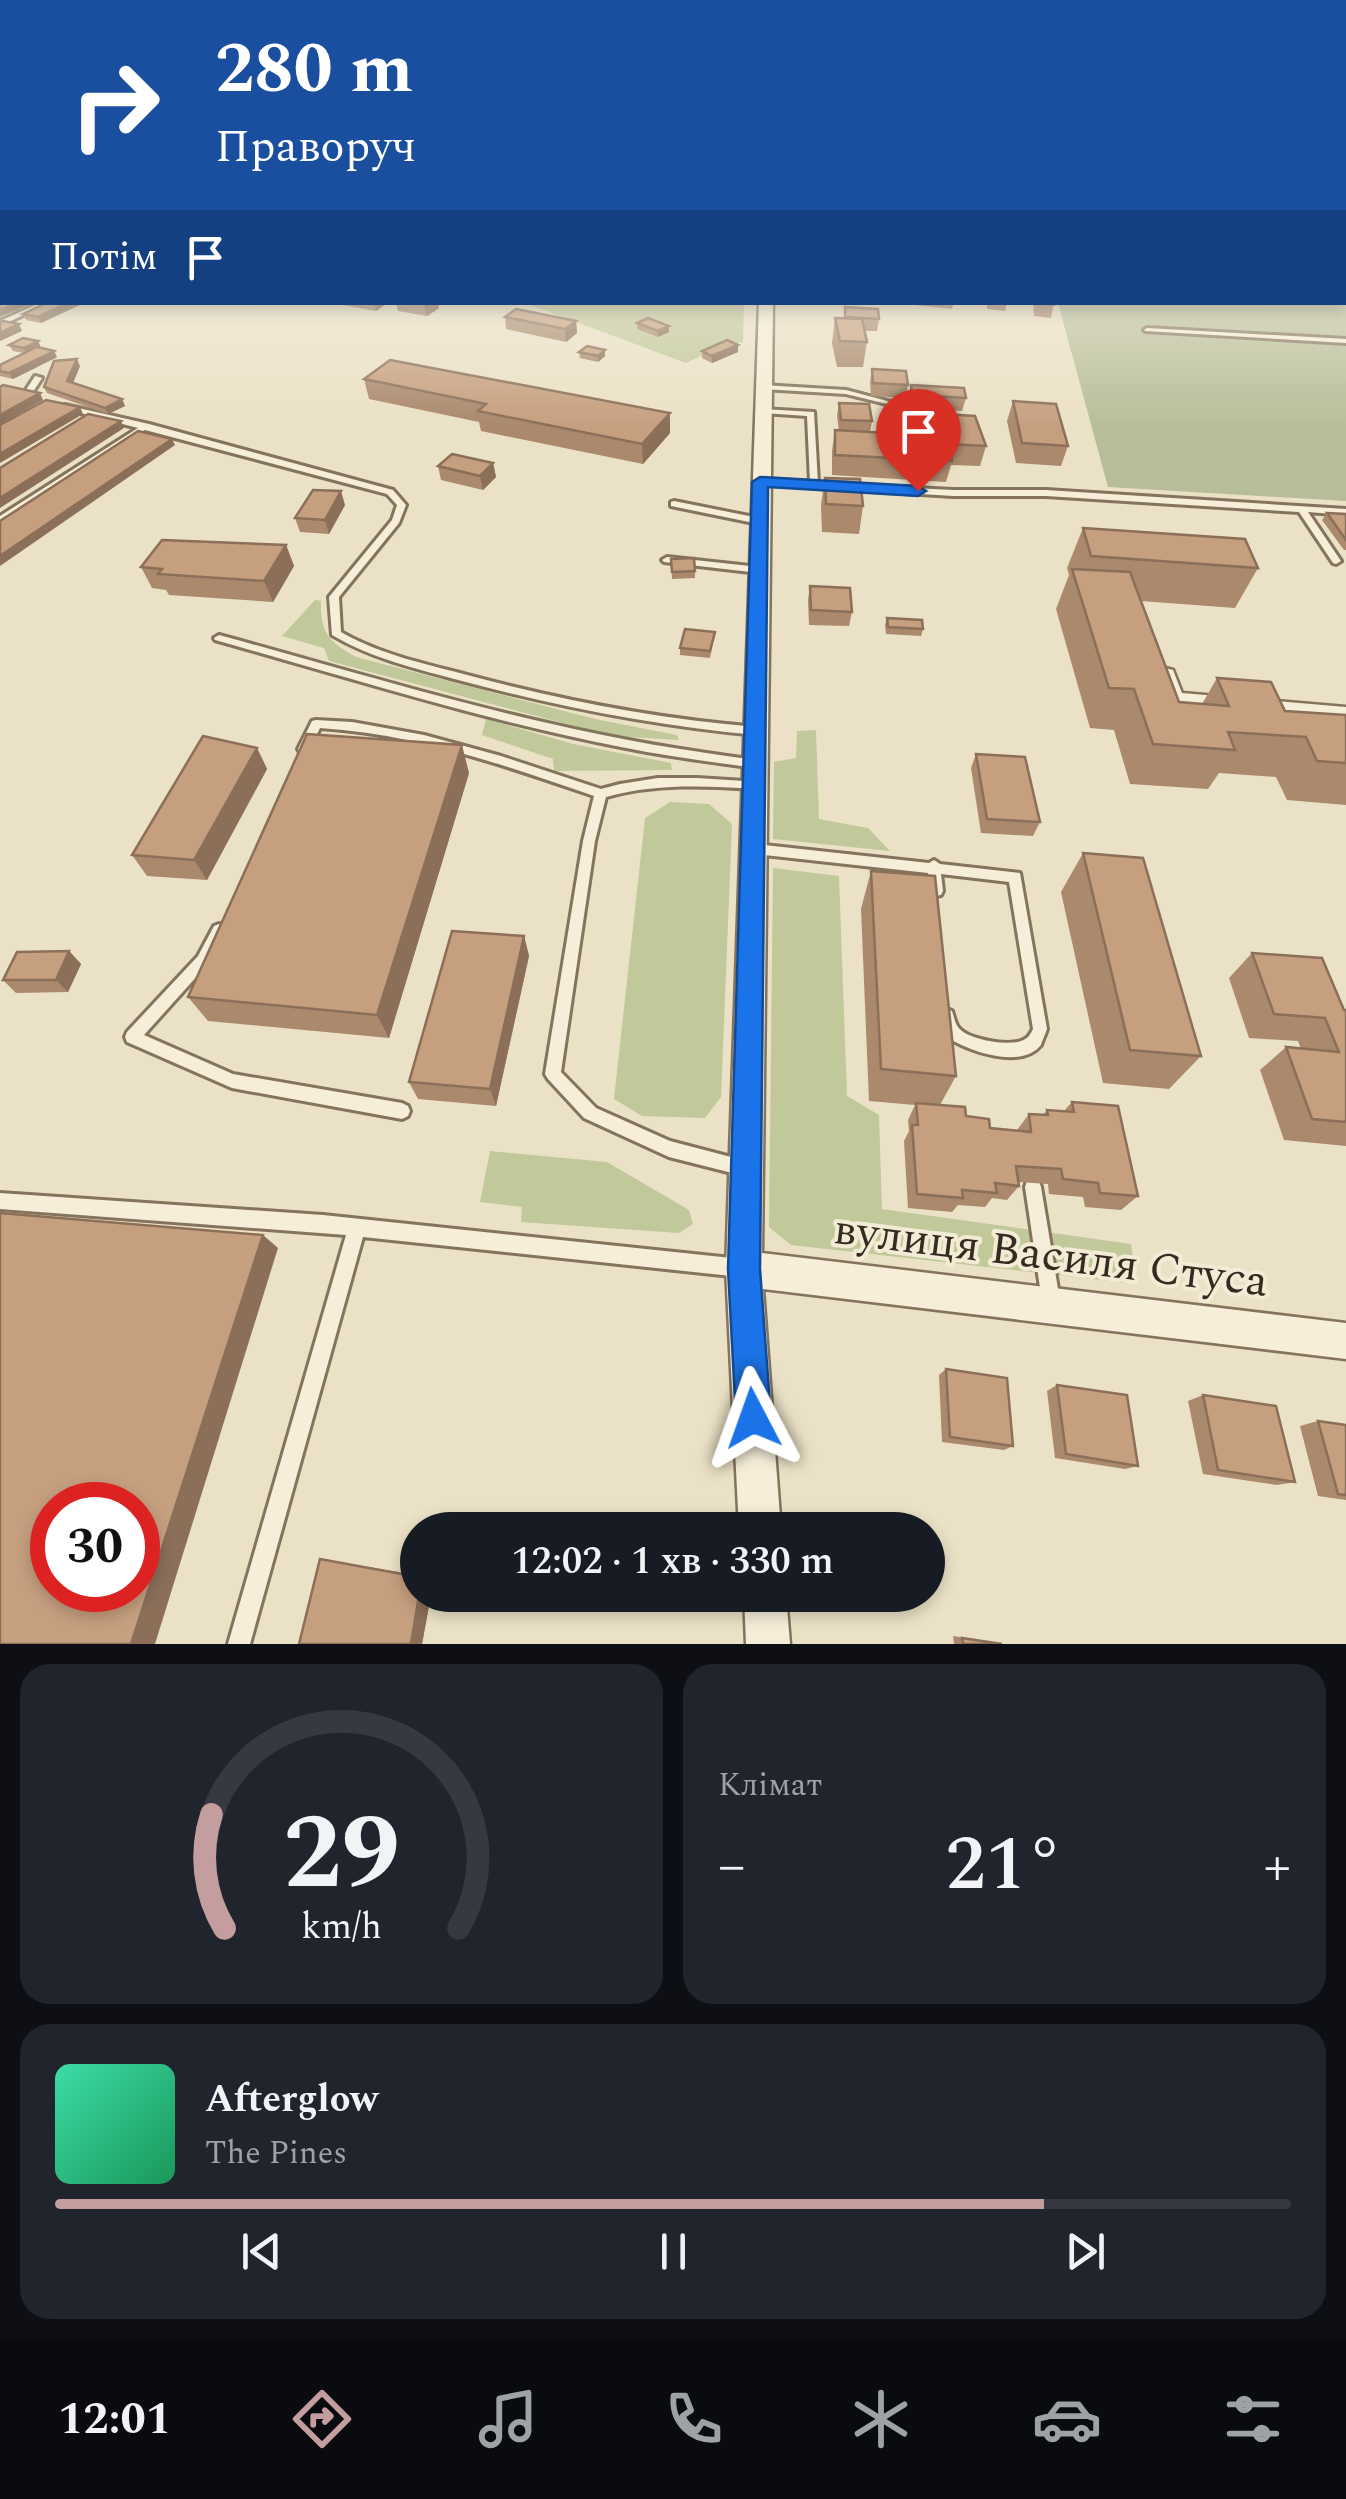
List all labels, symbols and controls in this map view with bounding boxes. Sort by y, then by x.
text: 280 m [215,17,413,123]
icon: right [50,40,180,170]
text: Праворуч [215,113,416,182]
text: Потім [50,229,158,287]
icon: arrive [178,230,233,285]
pin [876,389,961,492]
icon: arrive [891,404,946,459]
street label: вулиця Василя Стуса [830,1195,1272,1317]
position arrow [701,1366,805,1470]
speed limit sign: 30 [30,1482,160,1612]
text: 12:02 · 1 хв · 330 m [511,1533,834,1591]
text: Клімат [718,1761,822,1810]
text: 29 [283,1776,400,1934]
text: 21° [946,1809,1063,1923]
text: − [718,1825,746,1908]
text: + [1263,1825,1291,1908]
text: km/h [301,1900,382,1955]
text: Afterglow [205,2071,378,2129]
text: The Pines [205,2129,347,2178]
icon: previous [234,2224,289,2279]
icon: pause [646,2224,701,2279]
icon: next [1058,2224,1113,2279]
icon: directions [287,2384,357,2454]
icon: music [473,2384,543,2454]
icon: phone [659,2384,729,2454]
icon: climate [846,2384,916,2454]
icon: car [1032,2384,1102,2454]
icon: filters [1218,2384,1288,2454]
text: 12:01 [58,2385,171,2454]

